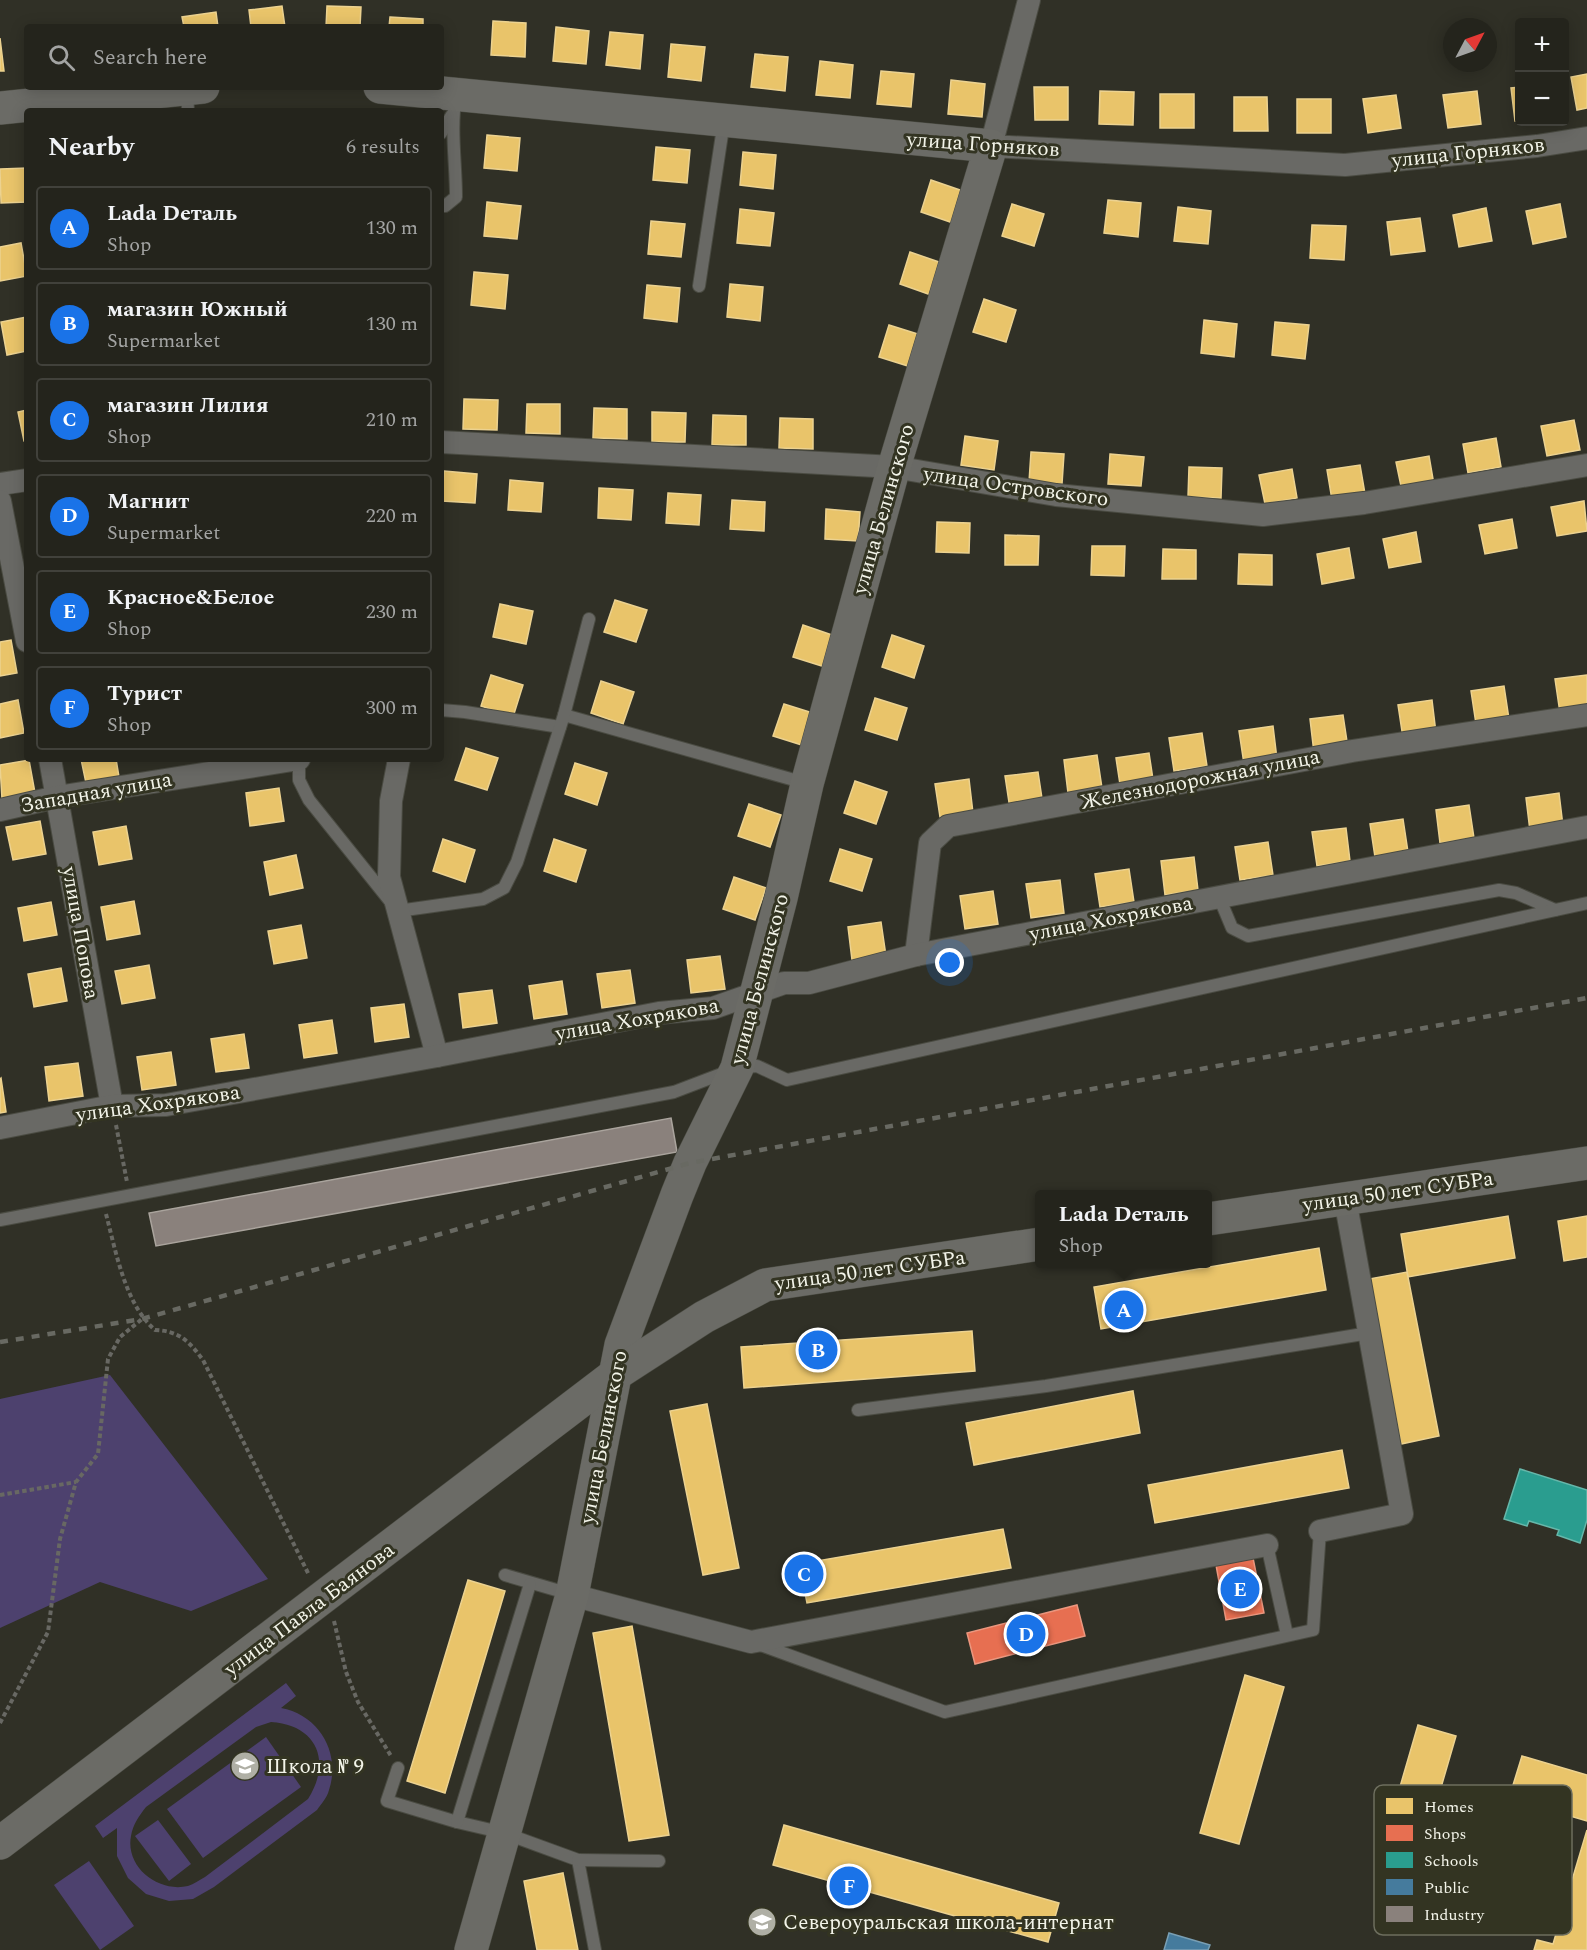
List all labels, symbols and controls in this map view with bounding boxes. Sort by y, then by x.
north arrow [1443,18,1497,72]
map controls [1515,18,1569,126]
button: + [1515,18,1569,72]
search box [24,24,444,90]
icon: search [45,41,78,74]
text: Search here [93,41,207,74]
button: − [1515,72,1569,126]
street label: улица Горняков [904,124,1060,166]
text: Nearby [48,127,134,167]
street label: улица Горняков [1389,129,1546,177]
text: 6 results [346,132,420,162]
text: Lada Dеталь [107,197,237,230]
text: A [62,213,77,243]
text: 130 m [366,213,418,243]
text: Shop [107,230,151,260]
text: магазин Южный [107,293,288,326]
text: B [62,309,77,339]
text: 130 m [366,309,418,339]
text: Supermarket [107,326,220,356]
text: магазин Лилия [107,389,269,422]
text: C [62,405,77,435]
text: 210 m [366,405,418,435]
street label: улица Белинского [844,420,924,599]
text: Shop [107,422,151,452]
street label: улица Островского [920,458,1110,516]
text: Магнит [107,485,189,518]
text: D [61,501,78,531]
text: 220 m [366,501,418,531]
text: Supermarket [107,518,220,548]
text: Красное&Белое [107,581,274,614]
text: E [63,597,76,627]
text: 230 m [366,597,418,627]
text: Shop [107,614,151,644]
text: Турист [107,677,182,710]
text: F [63,693,76,723]
text: 300 m [366,693,418,723]
text: Shop [107,710,151,740]
street label: Железнодорожная улица [1078,741,1323,819]
street label: Западная улица [18,764,175,822]
street label: улица Попова [52,863,108,1003]
street label: улица Хохрякова [1026,887,1196,951]
street label: улица Белинского [721,890,798,1069]
your location [935,948,964,977]
street label: улица Хохрякова [552,990,722,1050]
street label: улица Хохрякова [73,1077,243,1132]
street label: улица 50 лет СУБРа [1300,1163,1496,1221]
popup [1035,1190,1212,1268]
text: Lada Dеталь [1058,1198,1189,1231]
text: Shop [1058,1231,1103,1261]
street label: улица 50 лет СУБРа [772,1242,968,1300]
pin: A [1104,1288,1144,1332]
pin: B [798,1328,838,1372]
street label: улица Белинского [571,1348,636,1528]
street label: улица Павла Баянова [217,1534,402,1685]
pin: C [784,1552,824,1596]
pin: E [1220,1566,1260,1612]
pin: D [1006,1612,1046,1656]
school or university icon: Школа № 9 [229,1750,261,1782]
place label: Школа № 9 [266,1751,364,1783]
legend [1374,1785,1572,1935]
text: Homes [1424,1795,1474,1819]
text: Shops [1424,1822,1466,1846]
text: Schools [1424,1849,1479,1873]
pin: F [830,1864,868,1908]
text: Public [1424,1876,1470,1900]
text: Industry [1424,1903,1485,1927]
school or university icon: Североуральская школа-интернат [746,1906,778,1938]
place label: Североуральская школа-интернат [783,1907,1114,1939]

